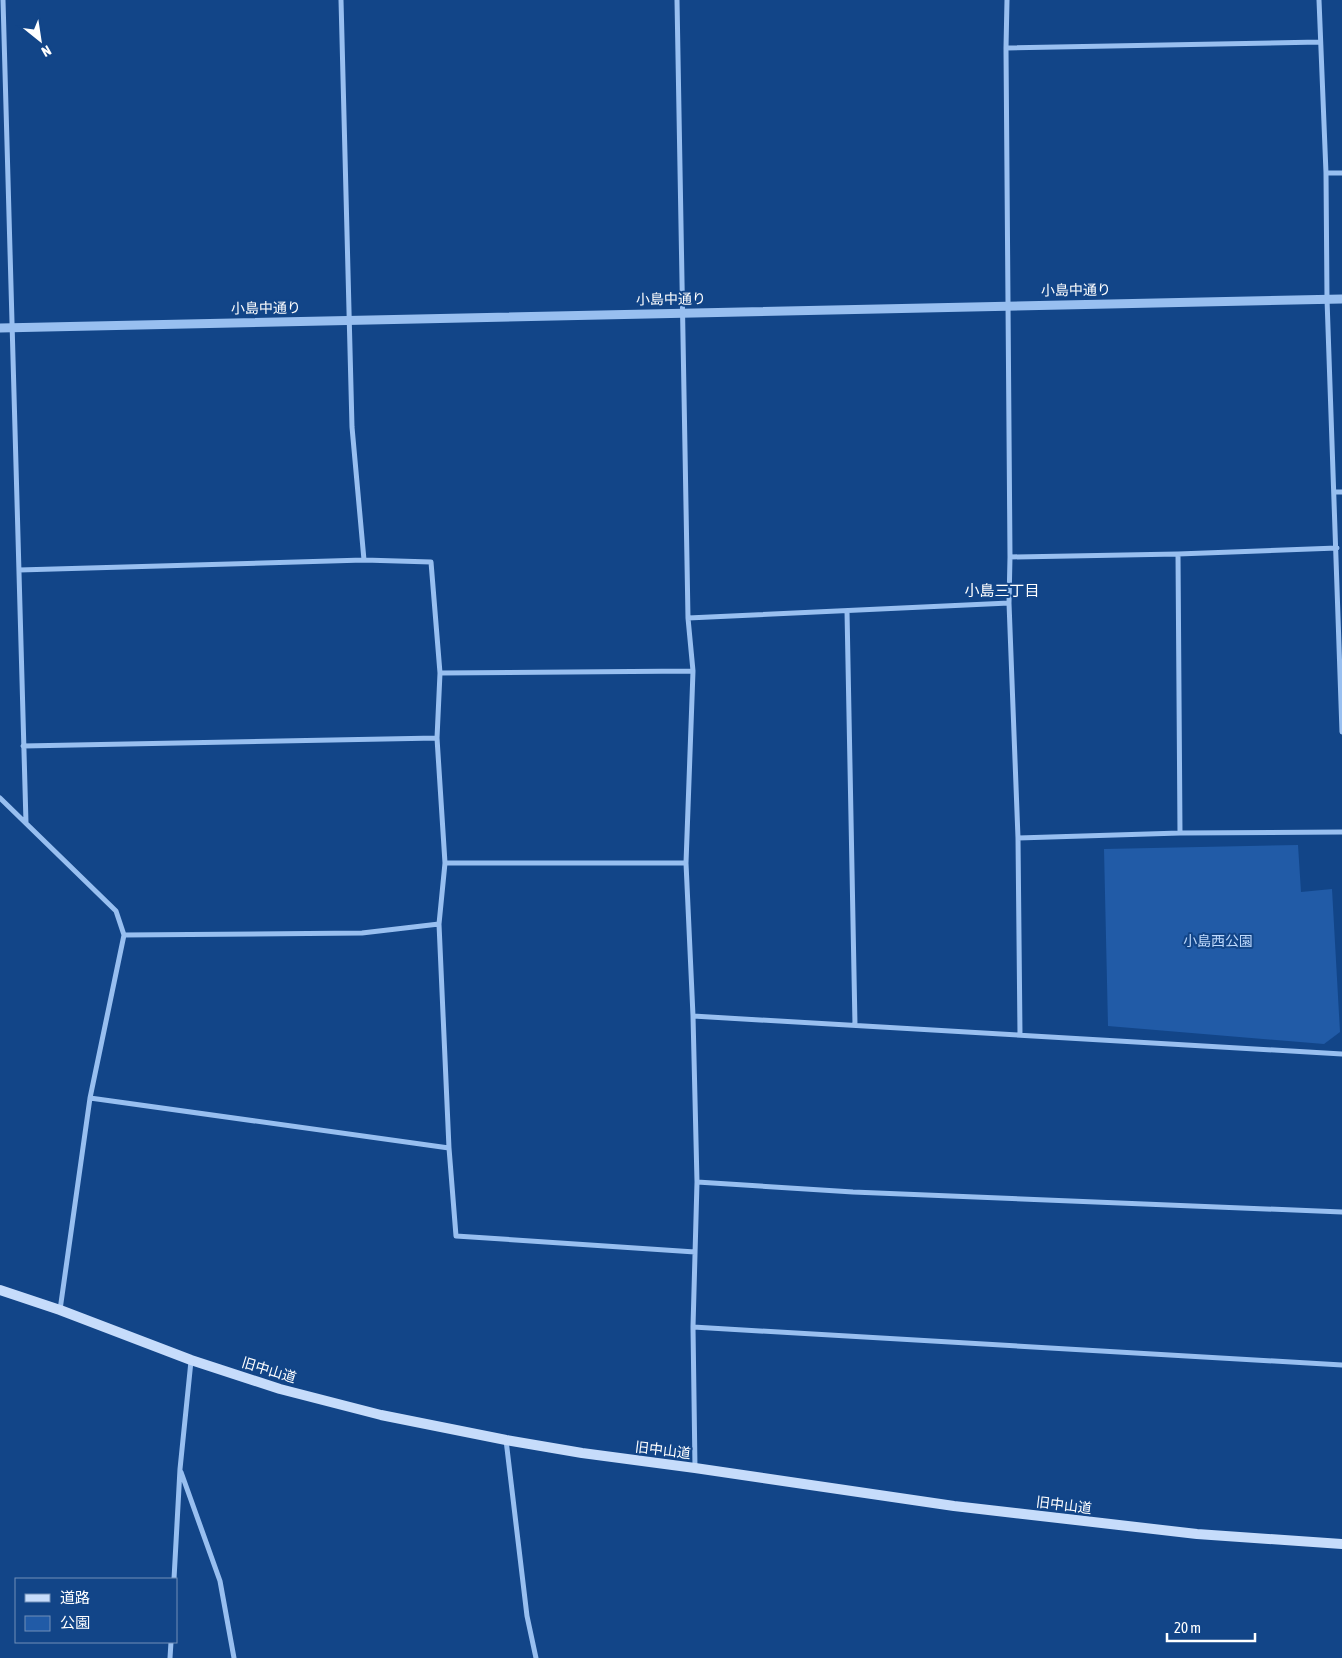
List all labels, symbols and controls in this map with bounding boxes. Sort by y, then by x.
north arrow [15,15,65,65]
text: N [39,42,54,60]
street label: 小島中通り [1041,281,1111,299]
street label: 小島中通り [636,290,706,308]
street label: 小島中通り [231,299,301,317]
district label: 小島三丁目 [964,582,1040,599]
park label: 小島西公園 [1183,933,1253,949]
street label: 旧中山道 [240,1354,298,1386]
street label: 旧中山道 [634,1439,692,1461]
street label: 旧中山道 [1035,1494,1093,1516]
legend [15,1578,178,1643]
text: 道路 [60,1589,90,1606]
scale bar [1167,1610,1254,1642]
text: 公園 [60,1614,90,1631]
text: 20 m [1174,1619,1201,1636]

